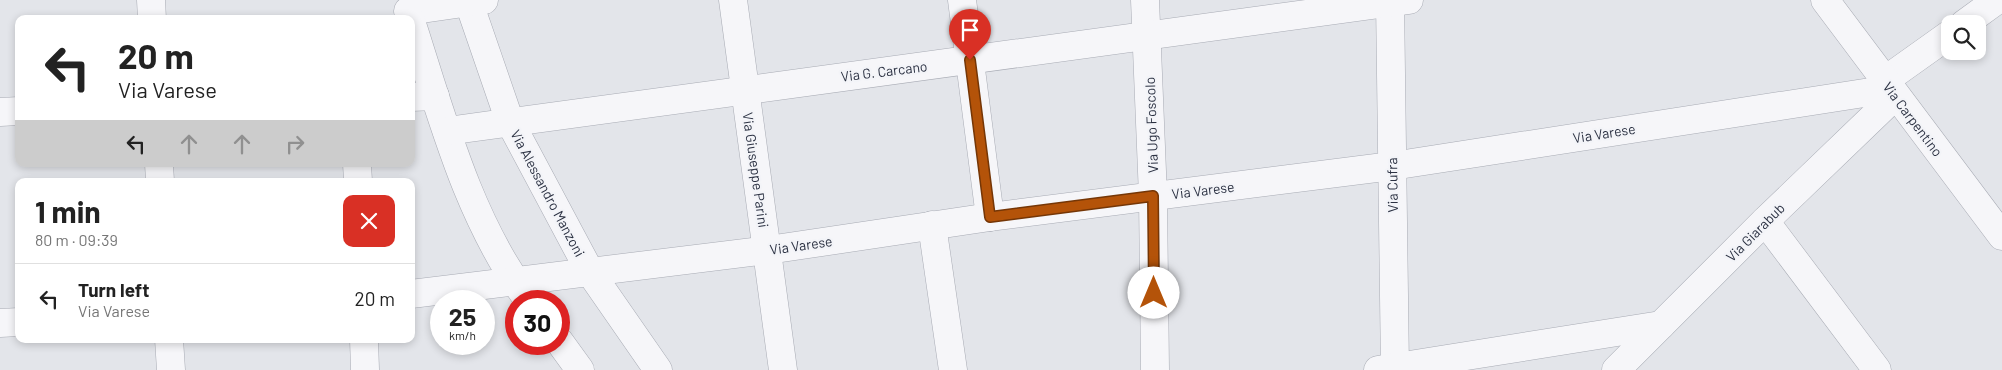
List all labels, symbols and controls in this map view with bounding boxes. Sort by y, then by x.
pin [949,9,991,60]
map controls [1941,15,1986,60]
button: search [1941,15,1986,60]
icon: arrive [956,16,984,44]
text: 20 m [118,34,194,76]
icon: left [35,35,100,100]
street label: Via G. Carcano [840,57,928,85]
text: Via Varese [118,76,217,102]
street label: Via Ugo Foscolo [1141,77,1161,173]
street label: Via Carpentino [1879,78,1947,160]
street label: Via Giuseppe Parini [739,111,773,229]
street label: Via Varese [1572,120,1636,146]
street label: Via Alessandro Manzoni [507,127,589,259]
icon: left [122,130,150,158]
icon: ahead [175,130,203,158]
icon: ahead [228,130,256,158]
icon: right [281,130,309,158]
street label: Via Cufra [1383,157,1401,213]
street label: Via Varese [1171,178,1235,202]
text: 1 min [35,193,101,229]
button: close [343,195,395,247]
street label: Via Giarabub [1722,199,1788,265]
text: 80 m · 09:39 [35,230,118,249]
street label: Via Varese [769,232,833,258]
position arrow [1127,266,1179,318]
text: Turn left [78,278,149,301]
icon: left [35,285,63,313]
text: 20 m [355,287,395,310]
speed limit sign: 30 [505,290,570,355]
text: Via Varese [78,301,150,320]
text: 25 [449,301,476,331]
text: km/h [449,328,476,342]

